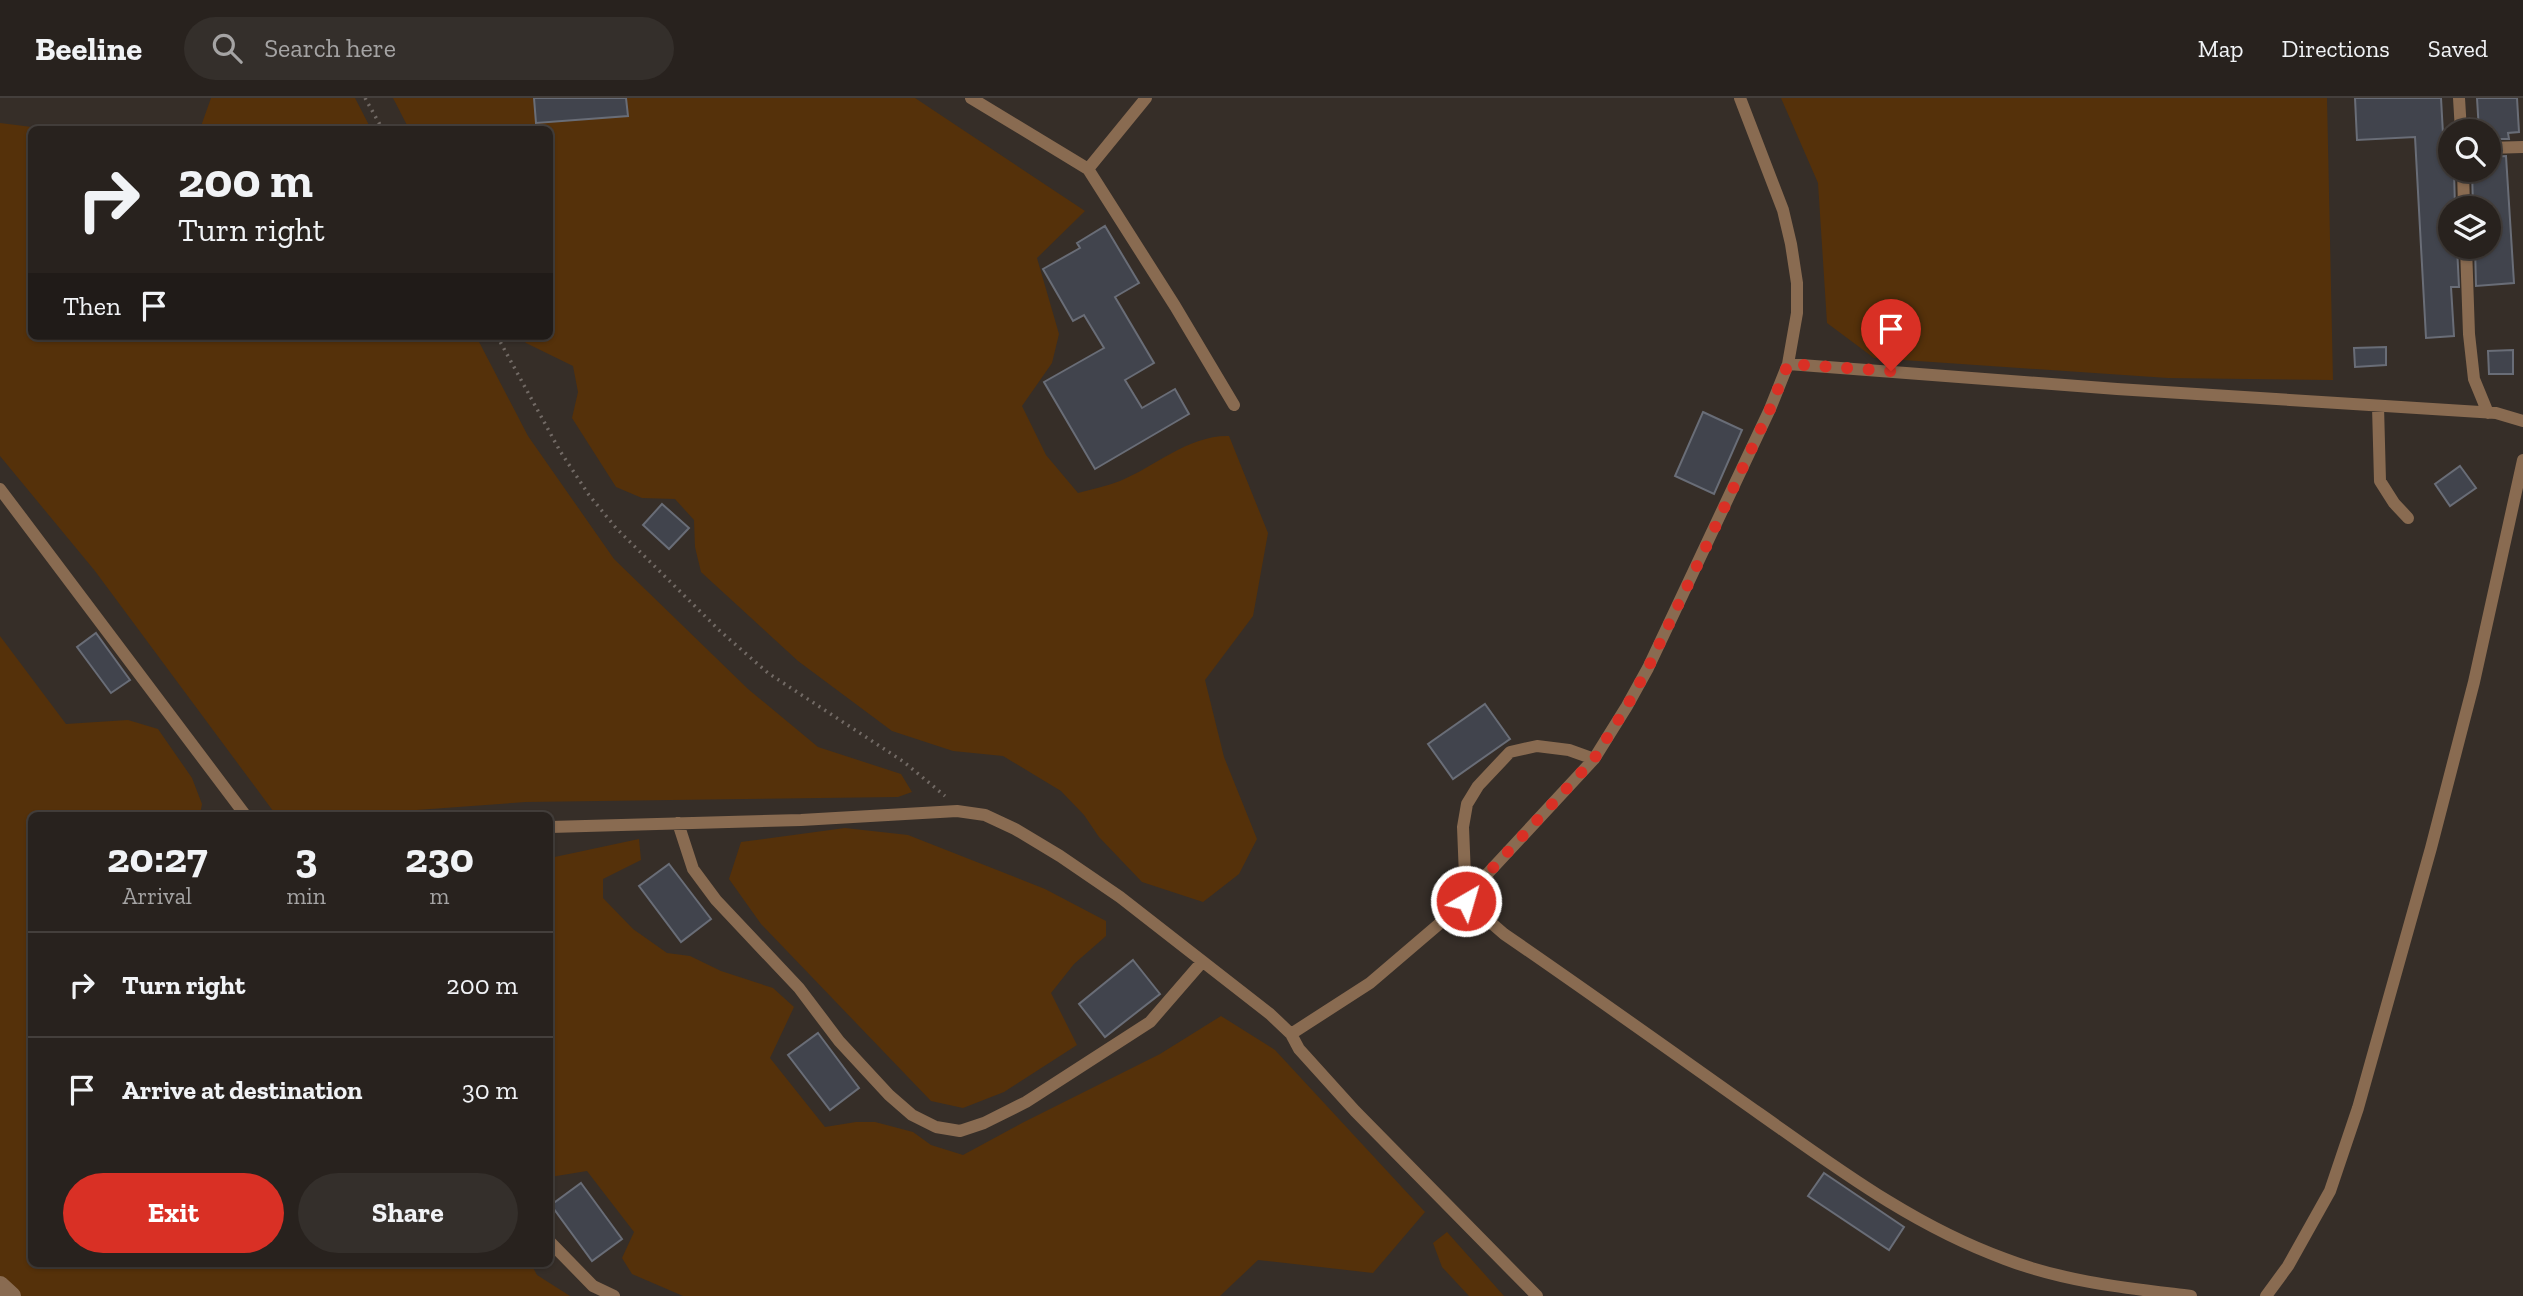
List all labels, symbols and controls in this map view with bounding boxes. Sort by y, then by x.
search box [184,17,674,80]
text: Beeline [35,29,142,68]
icon: search [208,29,246,67]
text: Search here [264,32,396,64]
text: Map [2198,34,2244,63]
text: Directions [2282,34,2390,63]
text: Saved [2428,34,2488,63]
map controls [2438,119,2501,259]
button: search [2438,119,2501,182]
text: 200 m [178,151,313,210]
icon: right [63,154,154,245]
button: layers [2438,196,2501,259]
text: Turn right [178,211,325,249]
icon: arrive [135,287,173,325]
text: Then [63,290,121,322]
pin [1861,299,1921,371]
icon: arrive [1872,310,1910,348]
text: 20:27 [107,832,207,883]
text: 3 [295,832,317,883]
text: 230 [405,832,474,883]
position arrow [1429,864,1503,938]
text: Arrival [123,882,192,910]
text: min [286,882,326,910]
text: m [430,882,449,910]
icon: right [63,966,101,1004]
text: Turn right [122,969,245,1001]
text: 200 m [446,969,518,1001]
icon: arrive [63,1071,101,1109]
text: Arrive at destination [122,1074,362,1106]
text: 30 m [462,1074,518,1106]
button: Exit [63,1173,284,1253]
button: Share [298,1173,518,1253]

